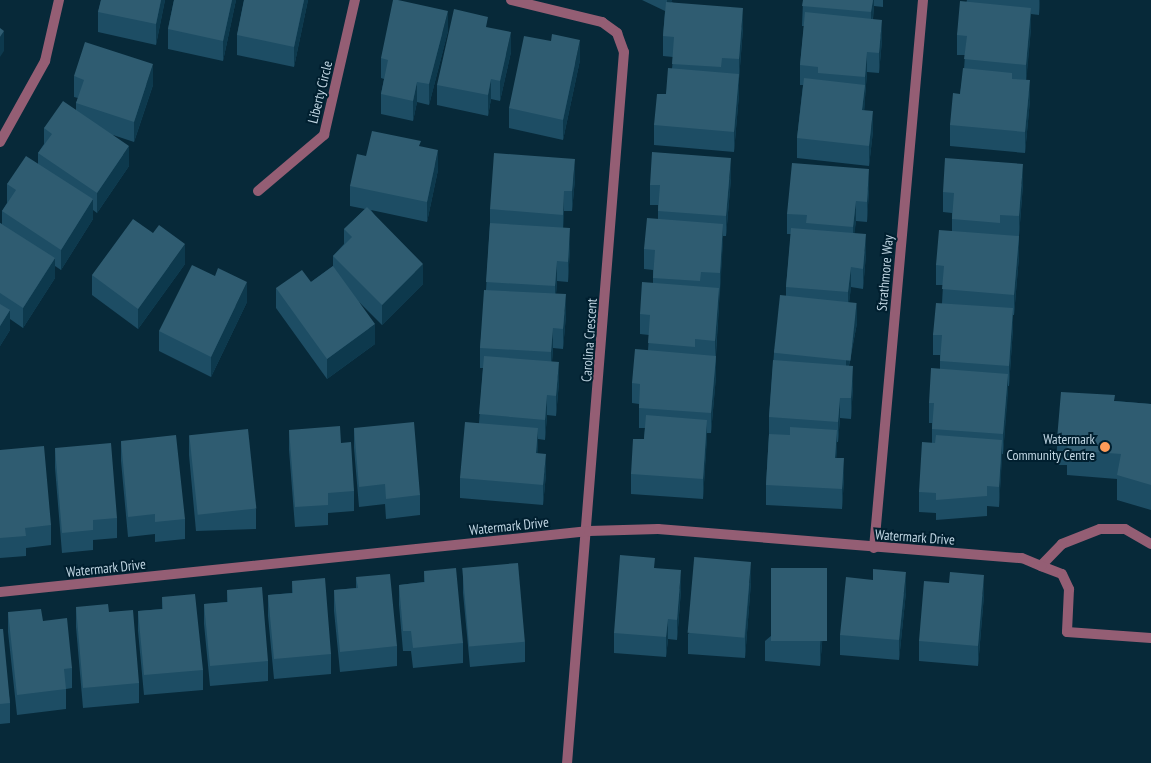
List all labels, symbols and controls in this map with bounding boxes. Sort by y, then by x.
street label: Liberty Circle [304,59,336,125]
street label: Strathmore Way [873,234,897,312]
street label: Carolina Crescent [578,298,600,382]
place label: Watermark Community Centre [1006,431,1095,464]
marker: Watermark Community Centre [1099,441,1111,453]
street label: Watermark Drive [468,513,550,539]
street label: Watermark Drive [874,526,956,548]
street label: Watermark Drive [65,555,147,581]

